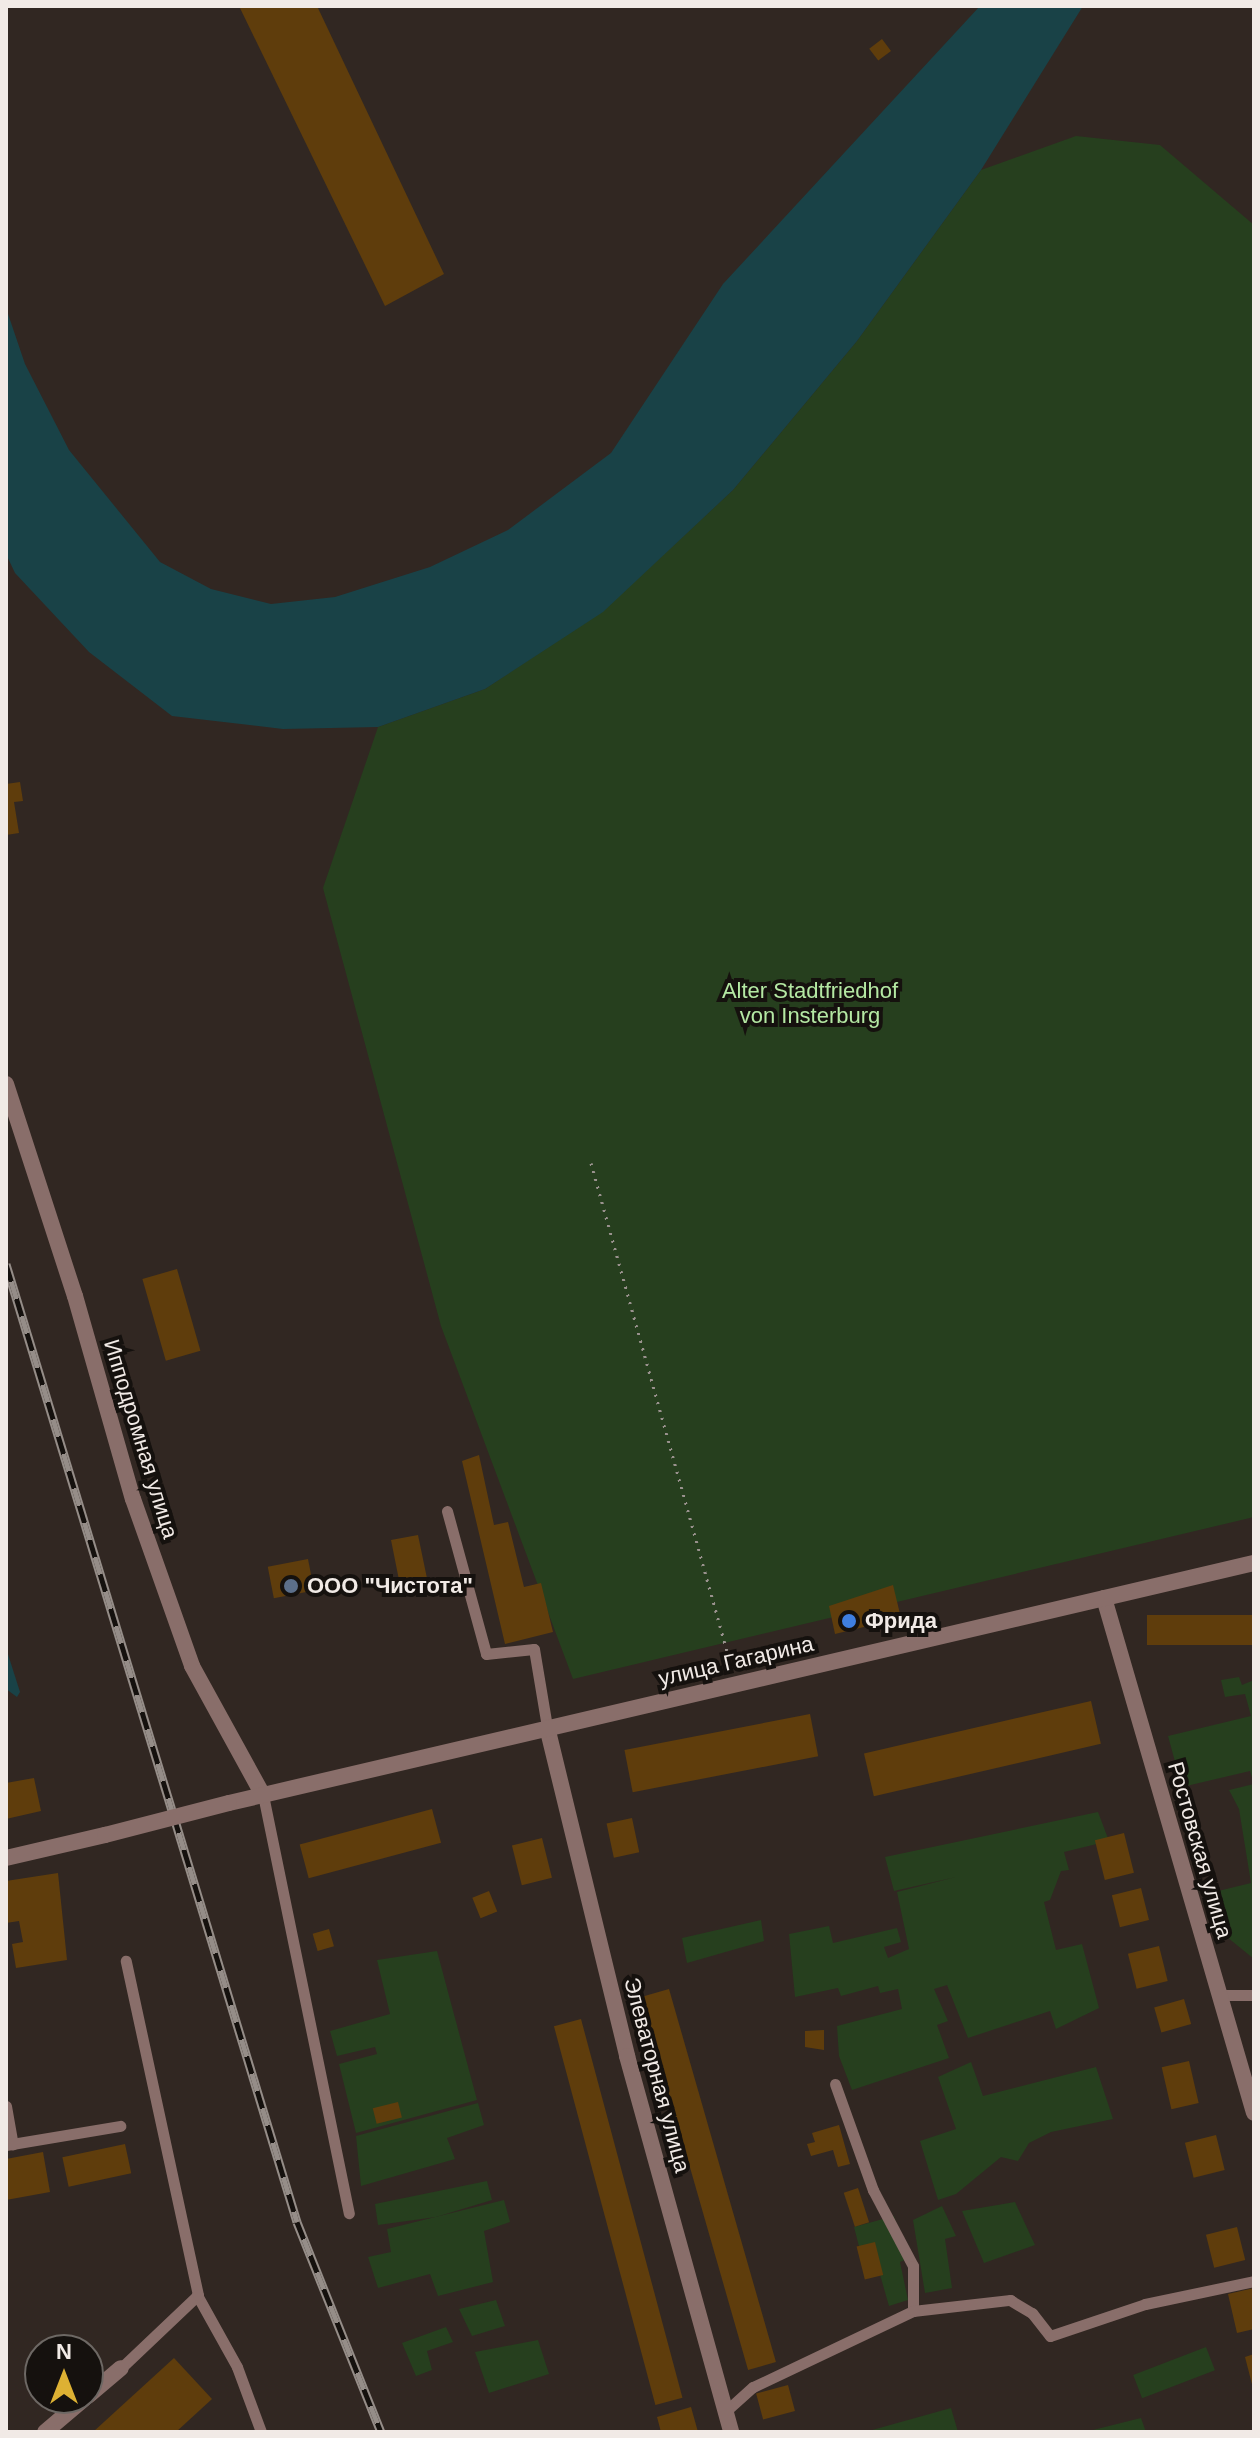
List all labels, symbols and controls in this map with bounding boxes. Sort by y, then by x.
park label: Alter Stadtfriedhof von Insterburg [722,977,898,1028]
street label: Ипподромная улица [98,1336,184,1542]
place label: ООО "Чистота" [307,1573,473,1599]
marker: ООО "Чистота" [282,1577,300,1595]
place label: Фрида [865,1608,937,1634]
marker: Фрида [840,1612,858,1630]
street label: улица Гагарина [656,1630,816,1692]
street label: Ростовская улица [1162,1759,1238,1941]
street label: Элеваторная улица [618,1975,696,2175]
north arrow [24,2334,104,2414]
text: N [56,2339,72,2364]

